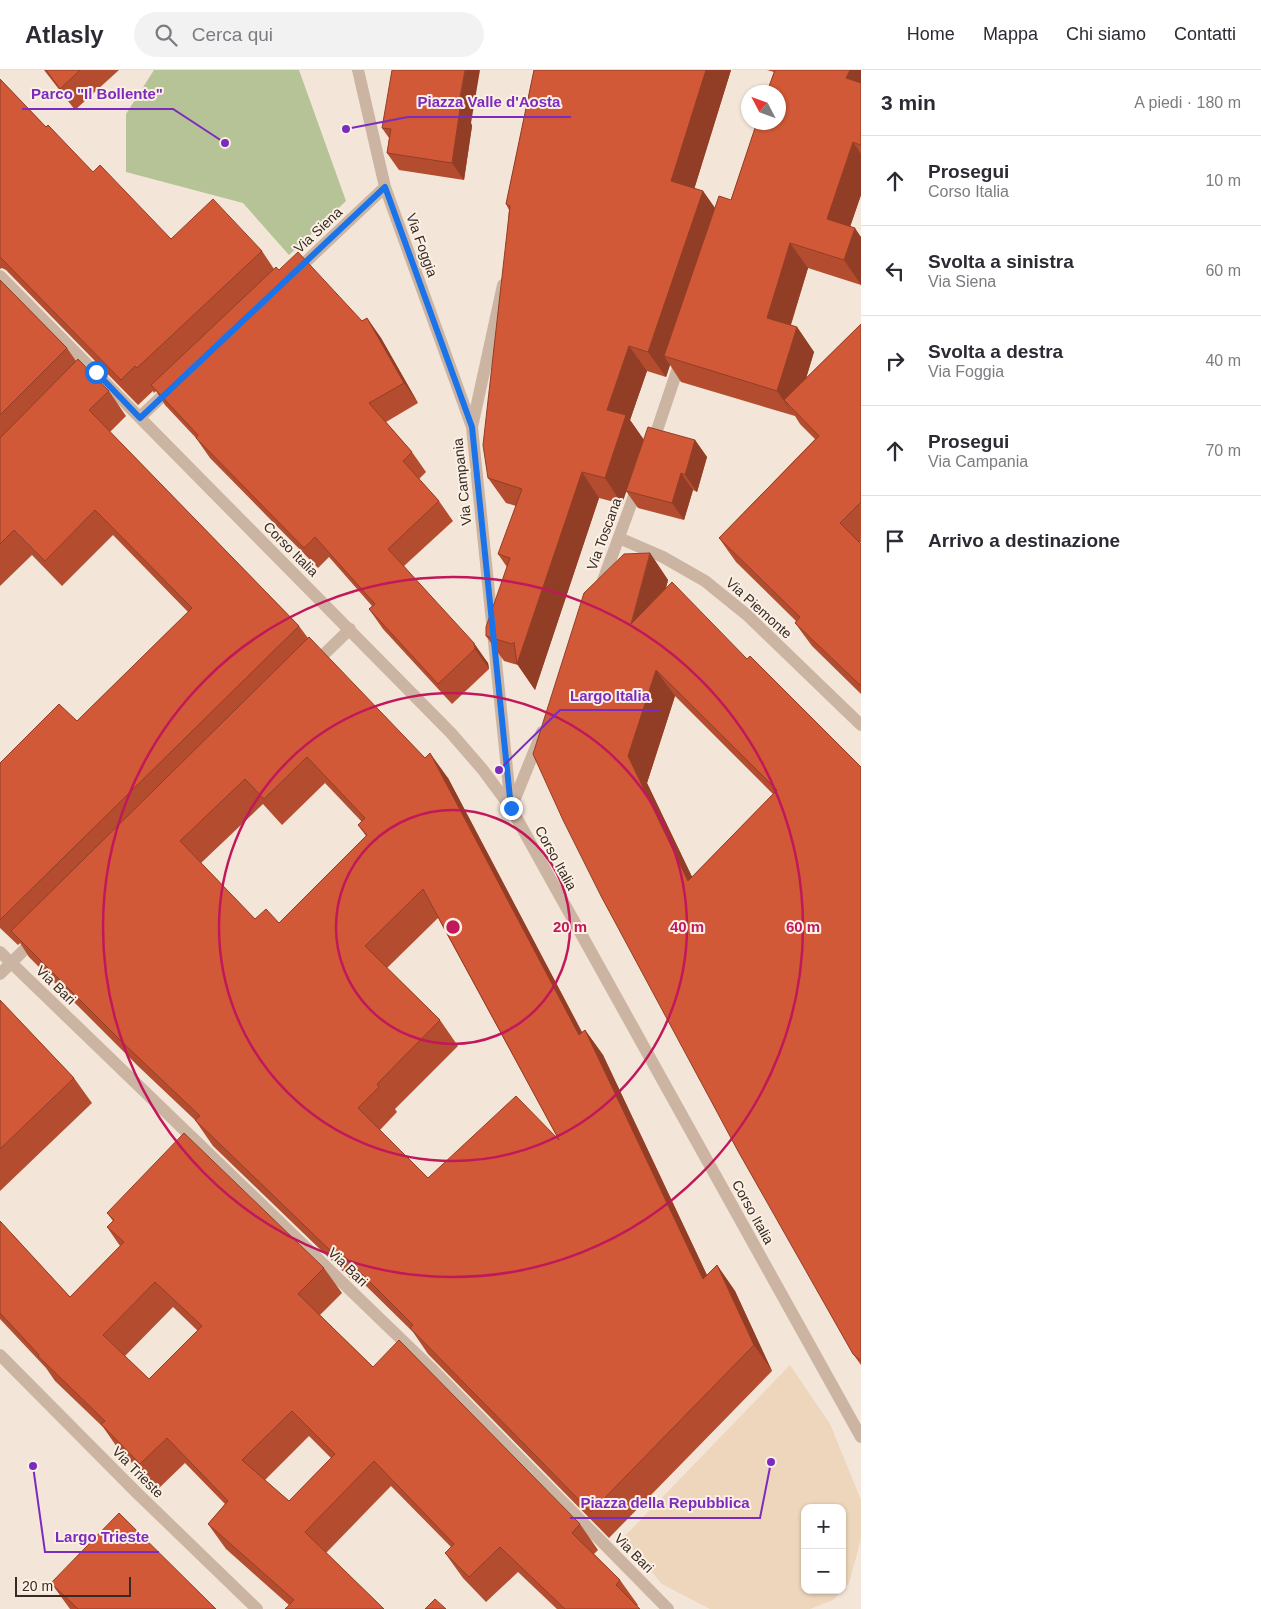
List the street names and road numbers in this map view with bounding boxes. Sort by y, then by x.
street label: Via Siena [291,204,345,256]
street label: Via Foggia [403,211,441,279]
street label: Via Campania [449,437,475,526]
street label: Via Toscana [584,495,625,572]
street label: Corso Italia [260,518,322,580]
street label: Via Piemonte [723,574,795,642]
street label: Corso Italia [532,823,580,893]
street label: Via Bari [33,962,79,1008]
street label: Corso Italia [729,1177,777,1247]
street label: Via Bari [325,1244,371,1290]
street label: Via Trieste [109,1443,167,1501]
street label: Via Bari [611,1530,657,1576]

